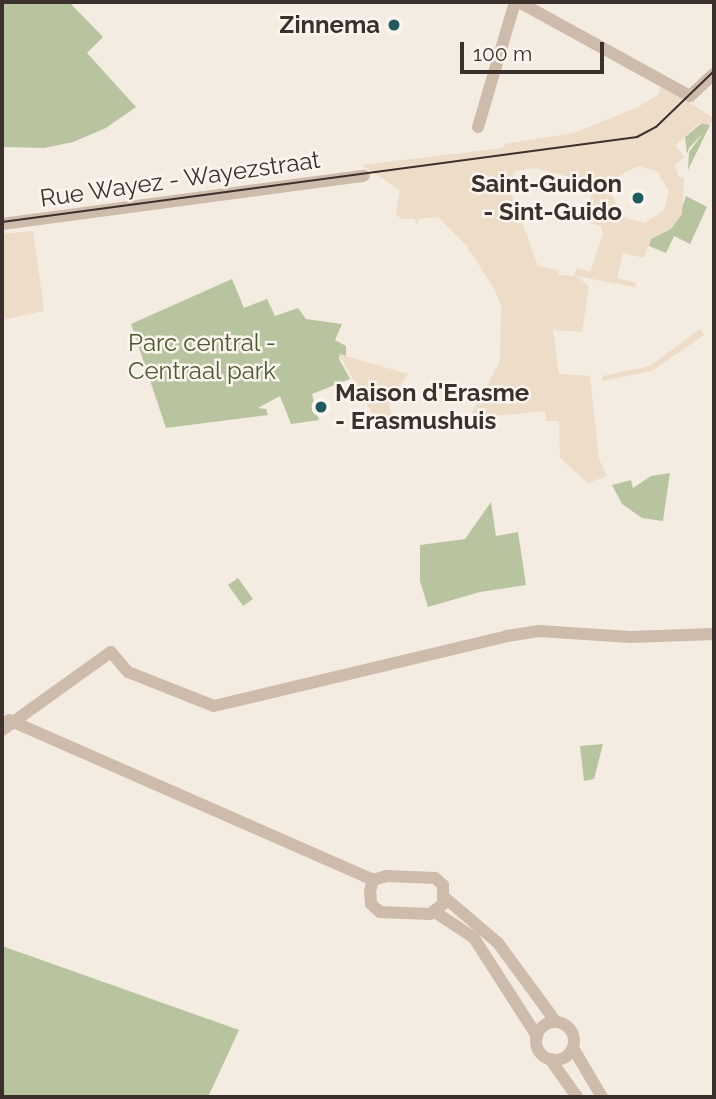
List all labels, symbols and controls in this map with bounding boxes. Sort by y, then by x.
place label: Zinnema [279,11,380,39]
marker: Zinnema [386,17,402,33]
scale bar [464,28,608,72]
text: 100 m [473,41,532,66]
street label: Rue Wayez - Wayezstraat [37,145,323,213]
place label: Saint-Guidon - Sint-Guido [471,170,622,226]
marker: Saint-Guidon - Sint-Guido [628,188,648,208]
park label: Parc central - Centraal park [128,329,276,385]
place label: Maison d'Erasme - Erasmushuis [335,379,529,435]
marker: Maison d'Erasme - Erasmushuis [313,399,329,415]

